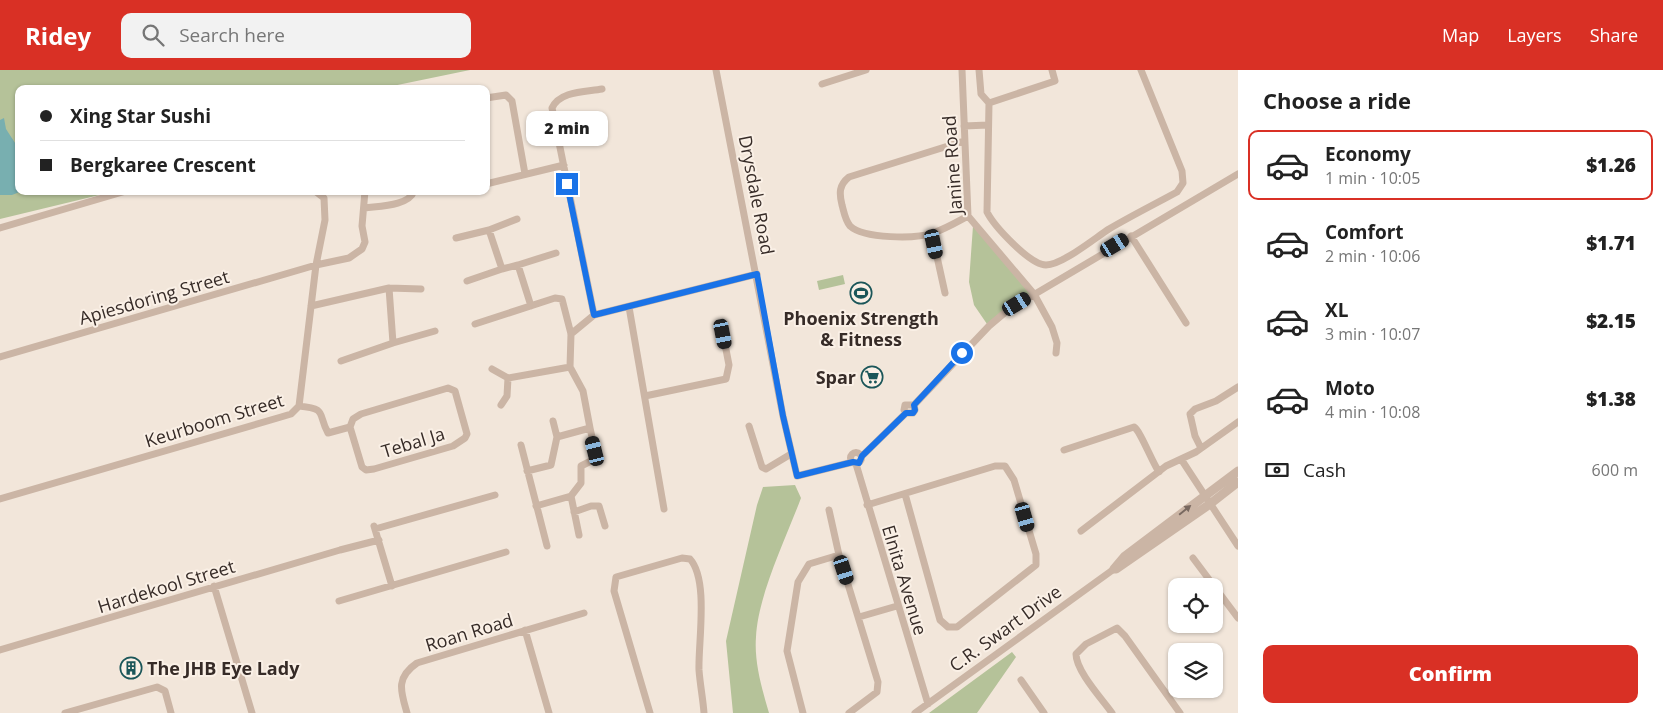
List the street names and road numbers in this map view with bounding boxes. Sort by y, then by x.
street label: Janine Road [937,115,968,217]
street label: Drysdale Road [734,133,780,257]
street label: Apiesdoring Street [76,264,232,330]
street label: Keurboom Street [142,388,286,452]
street label: Tebal Ja [378,421,448,463]
street label: Elnita Avenue [877,522,933,638]
street label: Hardekool Street [94,554,238,618]
street label: C.R. Swart Drive [944,579,1066,677]
street label: Roan Road [422,607,516,657]

